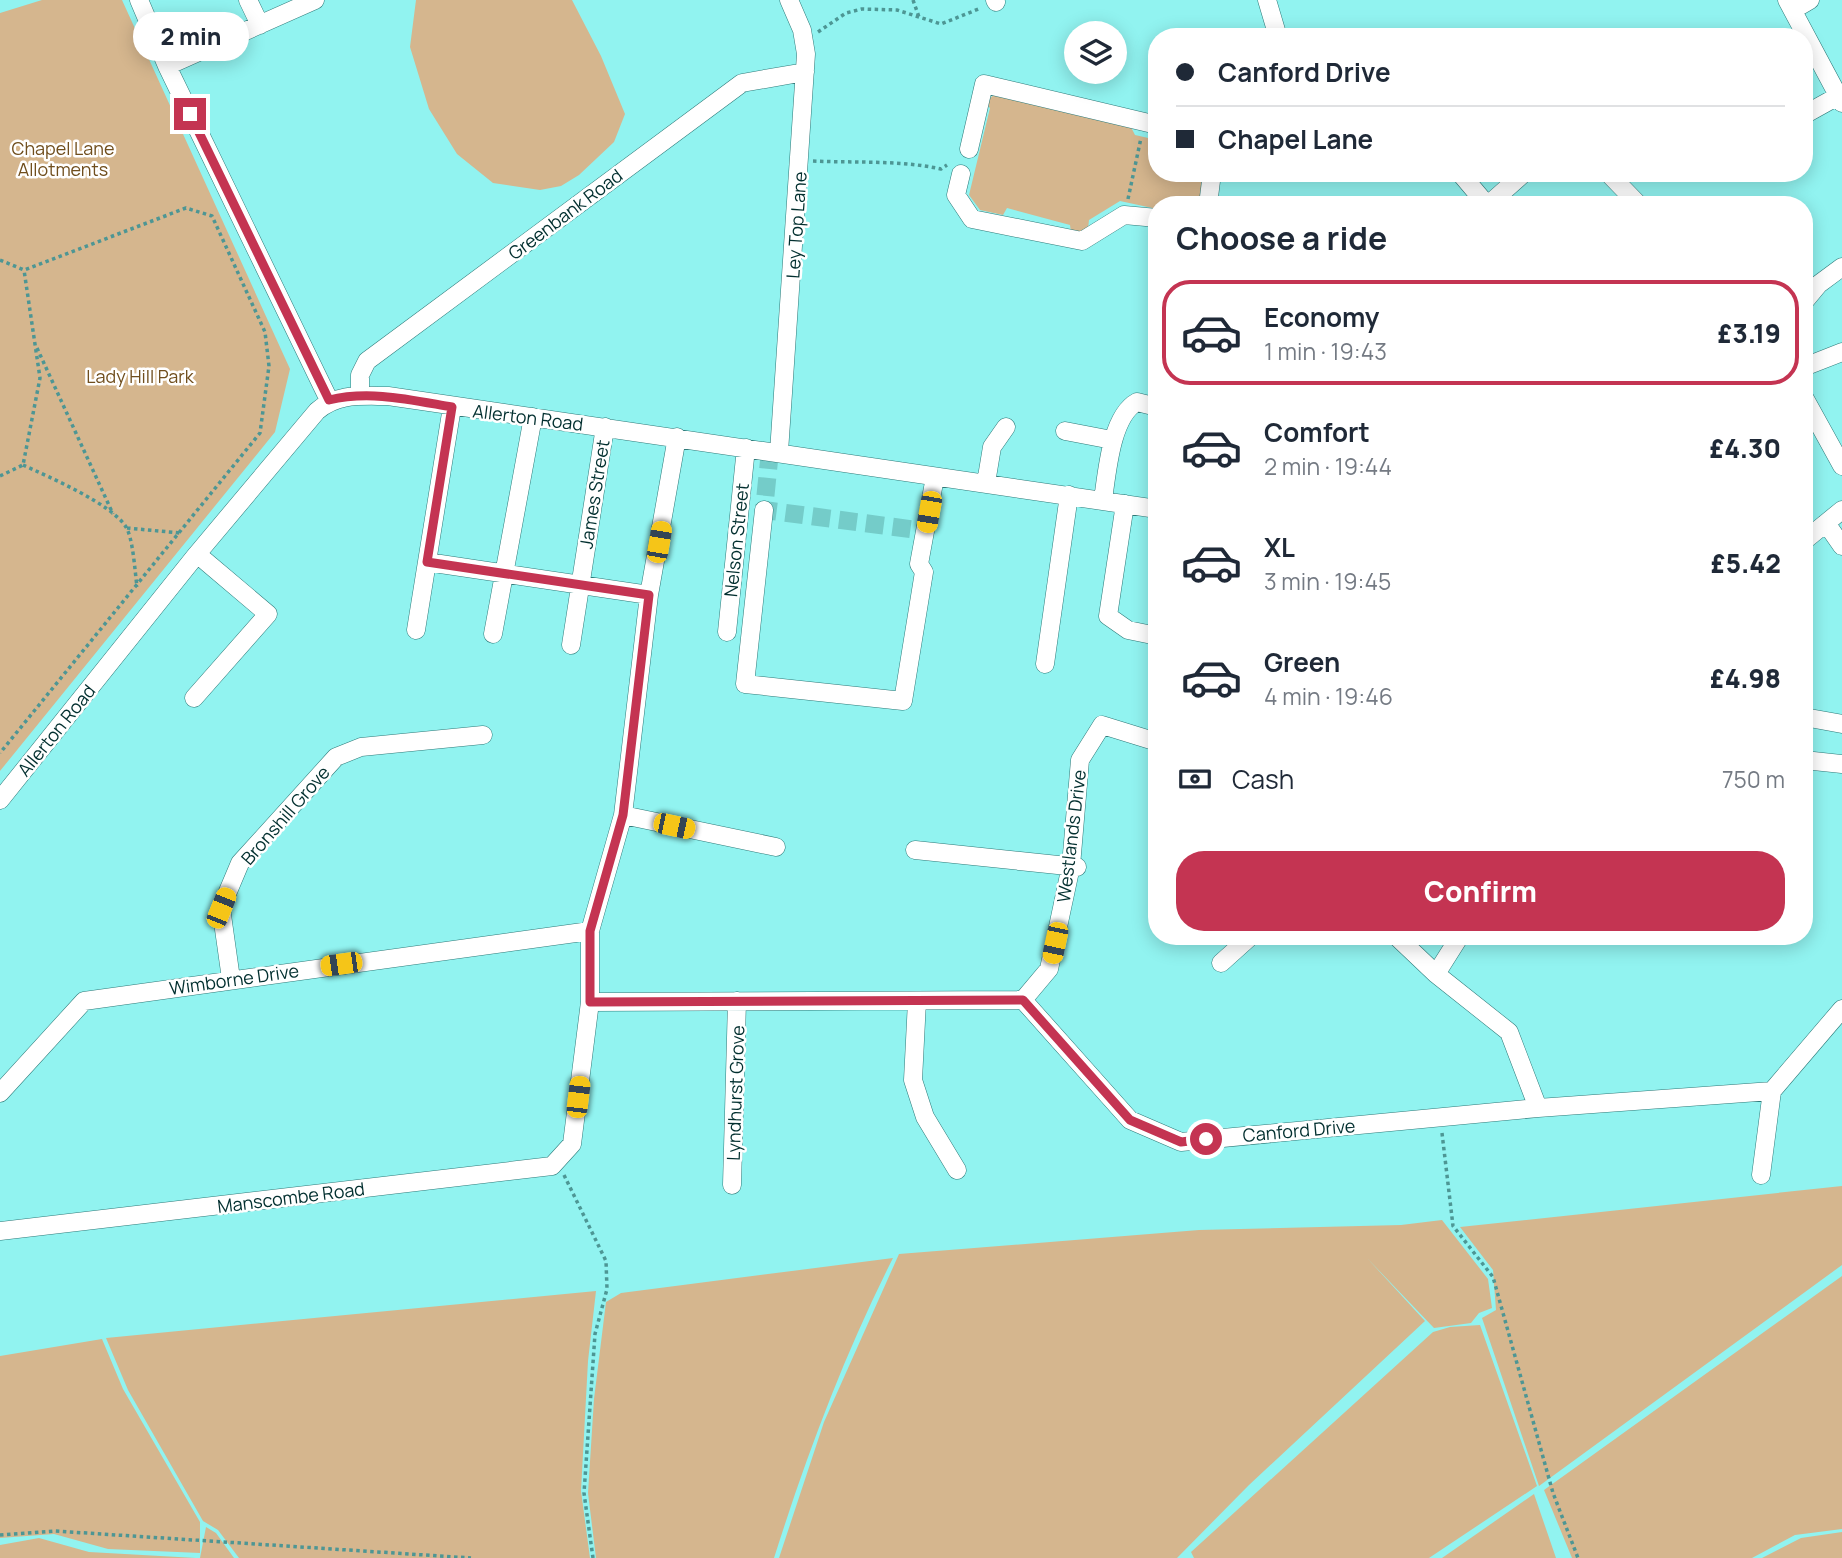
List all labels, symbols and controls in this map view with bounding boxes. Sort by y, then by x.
callout: 2 min [132,12,248,61]
text: 2 min [161,20,222,52]
map controls [1064,21,1127,84]
button: layers [1064,21,1127,84]
text: Canford Drive [1218,54,1391,90]
route end [174,98,206,130]
text: Chapel Lane [1218,121,1373,157]
park label: Chapel Lane Allotments [12,136,114,181]
street label: Greenbank Road [503,163,627,265]
street label: Ley Top Lane [780,171,812,279]
text: Choose a ride [1176,216,1387,260]
text: Economy [1264,299,1379,335]
icon: car [1180,301,1243,364]
text: £3.19 [1718,315,1781,351]
text: 1 min · 19:43 [1264,335,1387,367]
park label: Lady Hill Park [86,364,195,388]
street label: Allerton Road [471,398,585,436]
text: Comfort [1264,414,1370,450]
icon: car [1180,416,1243,479]
text: £4.30 [1709,430,1781,466]
street label: James Street [574,438,614,550]
text: 2 min · 19:44 [1264,450,1392,482]
street label: Nelson Street [718,482,754,598]
car [916,489,943,535]
car [646,519,673,565]
text: XL [1264,529,1295,565]
icon: car [1180,531,1243,594]
text: £5.42 [1711,545,1781,581]
text: 3 min · 19:45 [1264,565,1391,597]
text: Green [1264,644,1340,680]
icon: car [1180,646,1243,709]
text: £4.98 [1710,660,1781,696]
street label: Allerton Road [12,679,100,781]
text: 4 min · 19:46 [1264,680,1393,712]
street label: Bronshill Grove [235,760,335,870]
icon: cash [1176,760,1214,798]
text: Cash [1232,761,1294,797]
text: 750 m [1722,763,1785,795]
street label: Westlands Drive [1051,768,1091,904]
car [652,811,697,841]
button: Confirm [1176,851,1785,931]
car [204,885,239,931]
car [1041,920,1070,966]
car [319,951,364,977]
street label: Wimborne Drive [168,958,300,1000]
street label: Lyndhurst Grove [721,1025,749,1161]
car [566,1075,591,1119]
street label: Canford Drive [1242,1113,1356,1147]
route start [1190,1123,1222,1155]
street label: Manscombe Road [216,1176,366,1218]

